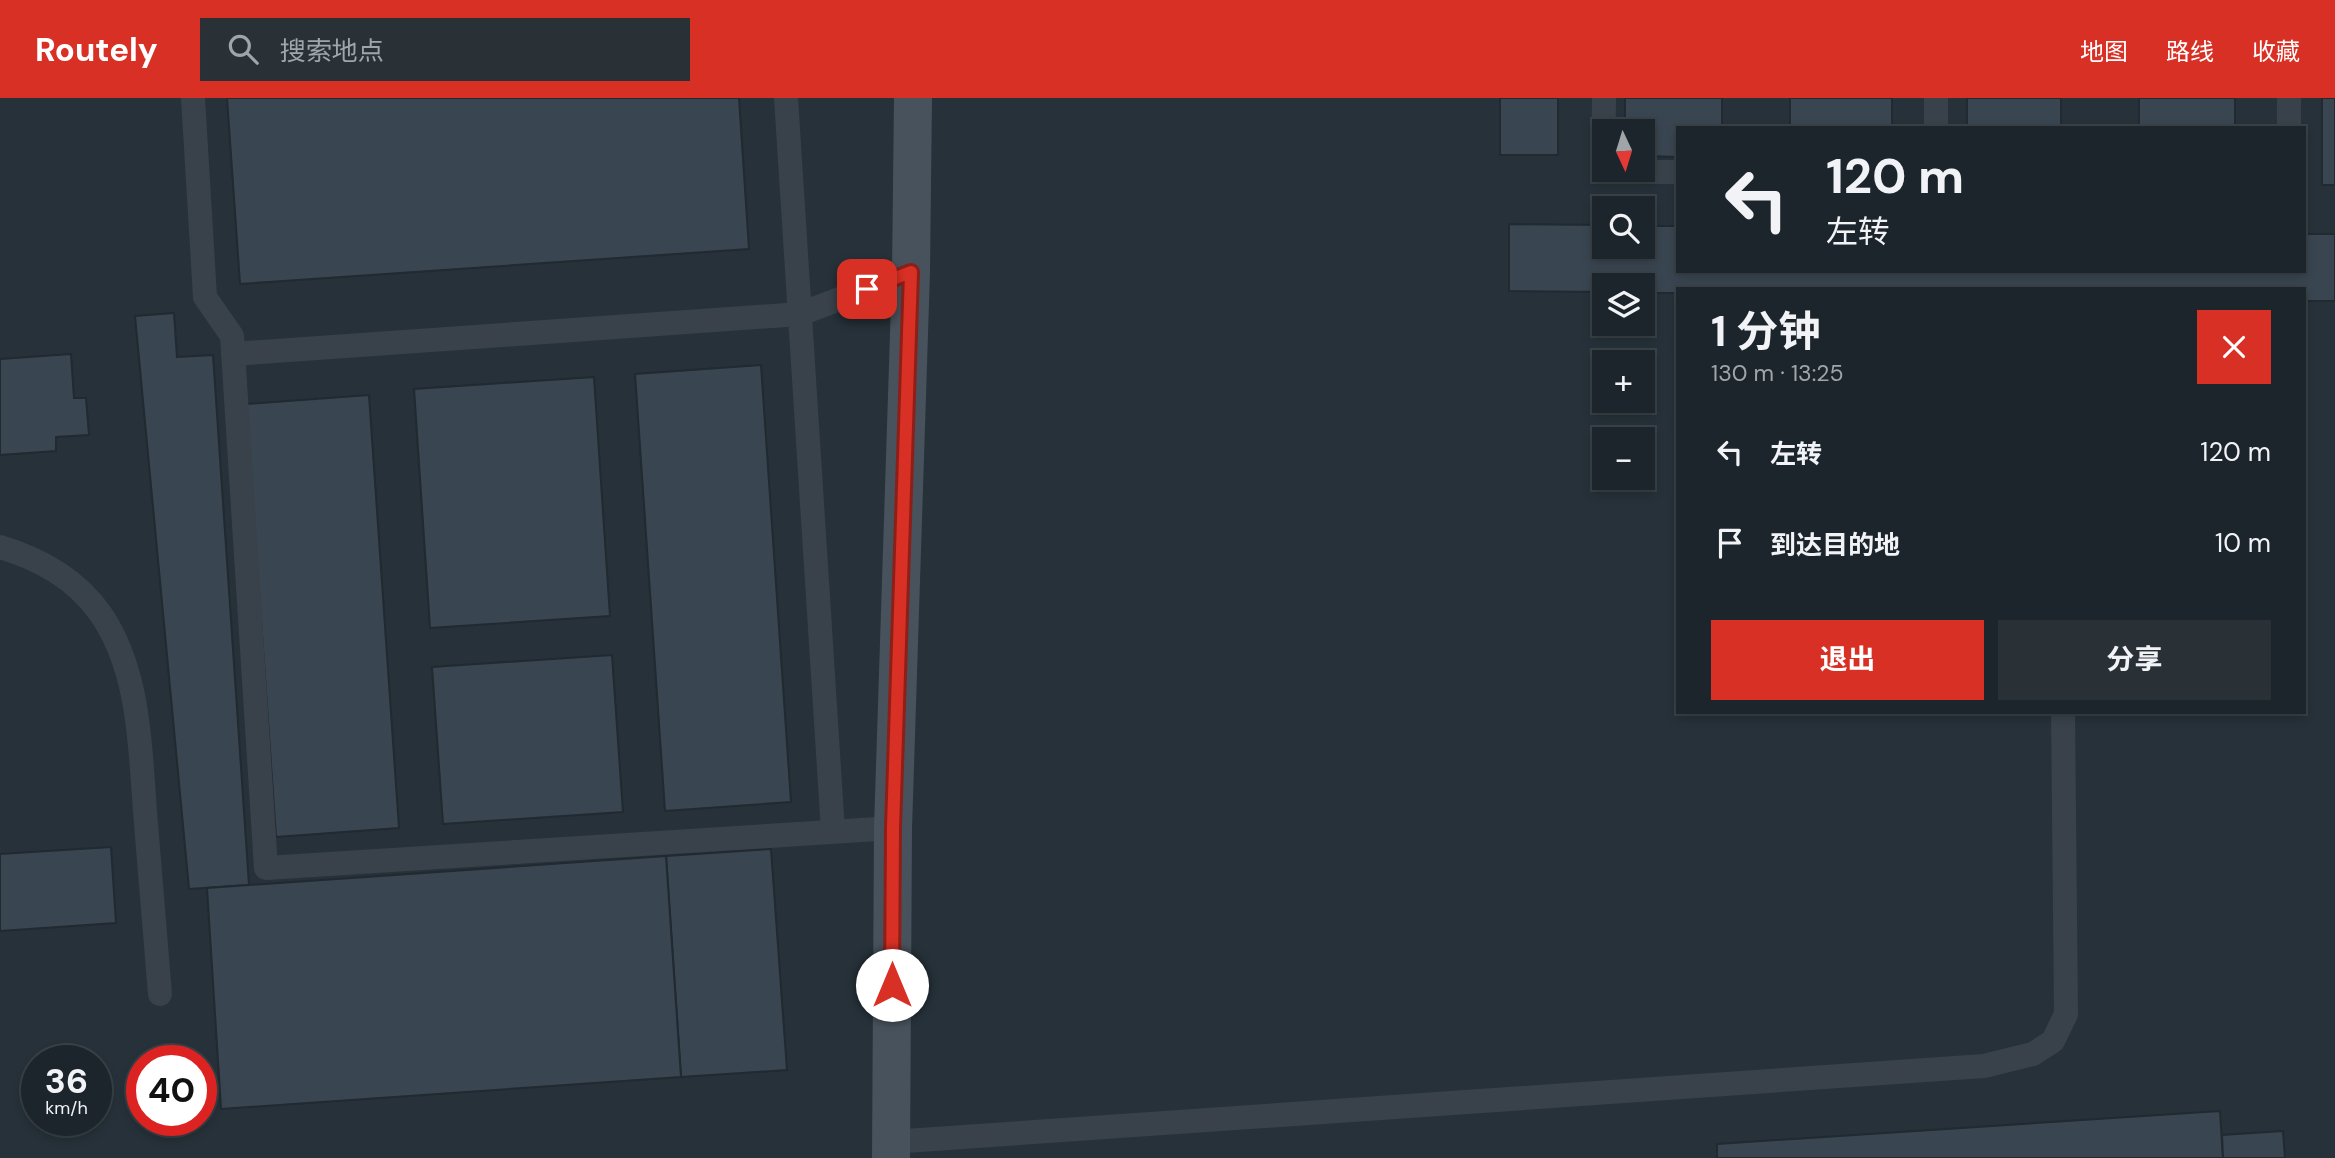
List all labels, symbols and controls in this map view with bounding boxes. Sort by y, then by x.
search box [200,18,690,81]
text: Routely [35,28,158,71]
icon: search [224,30,262,68]
text: 搜索地点 [280,34,384,68]
text: 地图 [2080,36,2128,67]
text: 路线 [2166,36,2214,67]
text: 收藏 [2252,36,2300,67]
north arrow [1592,119,1656,182]
map controls [1592,119,1655,490]
text: 120 m [1826,144,1964,208]
icon: left [1711,154,1802,245]
button: search [1592,196,1655,259]
text: 左转 [1826,211,1890,253]
pin [837,259,897,319]
icon: arrive [848,270,886,308]
button: layers [1592,273,1655,336]
text: 1 分钟 [1711,304,1820,359]
button: close [2197,310,2271,384]
button: + [1592,350,1655,413]
text: 130 m · 13:25 [1711,358,1844,388]
button: − [1592,427,1655,490]
icon: left [1711,433,1749,471]
text: 120 m [2200,435,2271,469]
text: 左转 [1770,437,1822,471]
icon: arrive [1711,524,1749,562]
text: 10 m [2215,526,2271,560]
text: 到达目的地 [1770,528,1900,562]
button: 退出 [1711,620,1984,700]
button: 分享 [1998,620,2271,700]
position arrow [855,948,929,1022]
speed limit sign: 40 [126,1045,217,1136]
text: 36 [45,1058,88,1104]
text: km/h [45,1096,88,1120]

